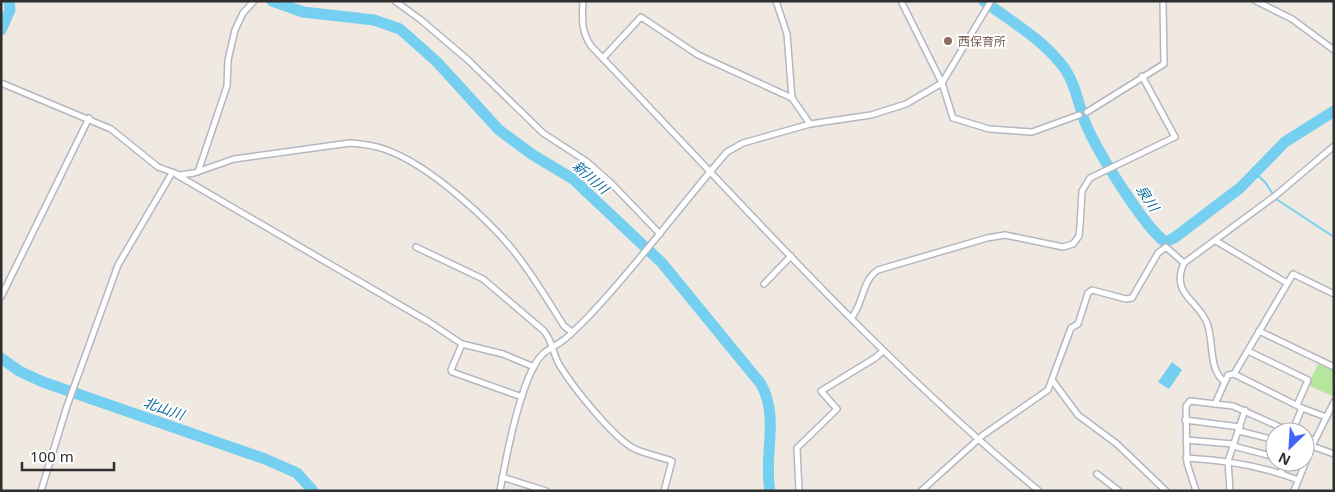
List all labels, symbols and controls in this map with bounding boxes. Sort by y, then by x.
place label: 西保育所 [958,33,1006,50]
marker: 西保育所 [942,35,954,47]
water label: 新川川 [569,156,615,199]
water label: 泉川 [1132,181,1165,217]
water label: 北山川 [141,392,189,424]
north arrow [1265,422,1315,472]
scale bar [22,440,115,472]
text: 100 m [30,446,74,466]
text: N [1275,448,1293,470]

